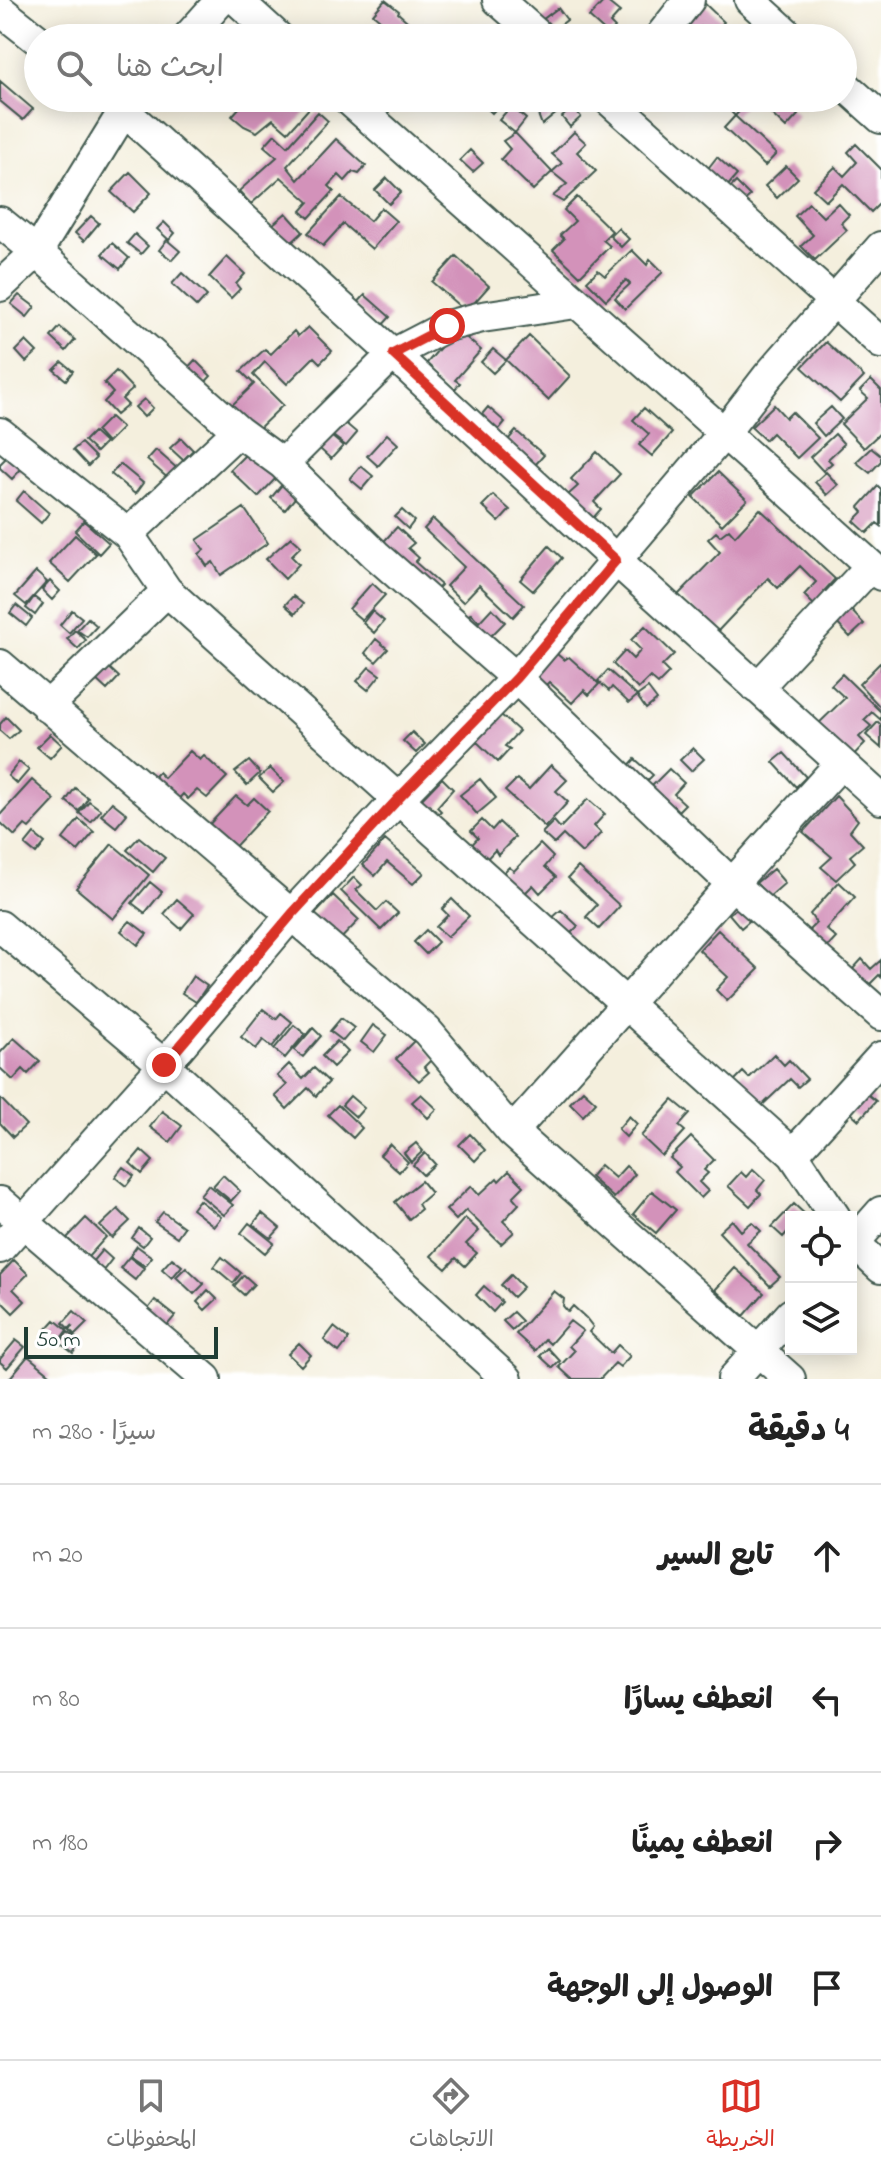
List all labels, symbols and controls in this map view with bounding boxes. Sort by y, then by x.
search box [24,24,857,112]
icon: search [52,46,96,90]
text: ابحث هنا [116,47,224,91]
route start [429,308,465,344]
route end [146,1047,182,1083]
map controls [785,1211,857,1355]
button: locate [785,1211,857,1283]
button: layers [785,1283,857,1355]
scale bar [24,1323,218,1359]
text: 50 m [36,1325,81,1357]
text: 4 دقيقة [748,1407,849,1457]
text: سيرًا · 280 m [32,1414,156,1452]
icon: ahead [805,1534,849,1578]
text: تابع السير [659,1535,773,1579]
text: 20 m [32,1537,83,1575]
icon: left [805,1678,849,1722]
text: انعطف يسارًا [624,1679,773,1723]
text: 80 m [32,1681,80,1719]
icon: right [805,1822,849,1866]
text: انعطف يمينًا [632,1823,773,1867]
text: 180 m [32,1825,88,1863]
icon: arrive [805,1966,849,2010]
text: الوصول إلى الوجهة [547,1967,773,2011]
tab: المحفوظات [106,2074,197,2158]
tab: الاتجاهات [409,2074,494,2158]
tab: الخريطة [706,2074,775,2158]

